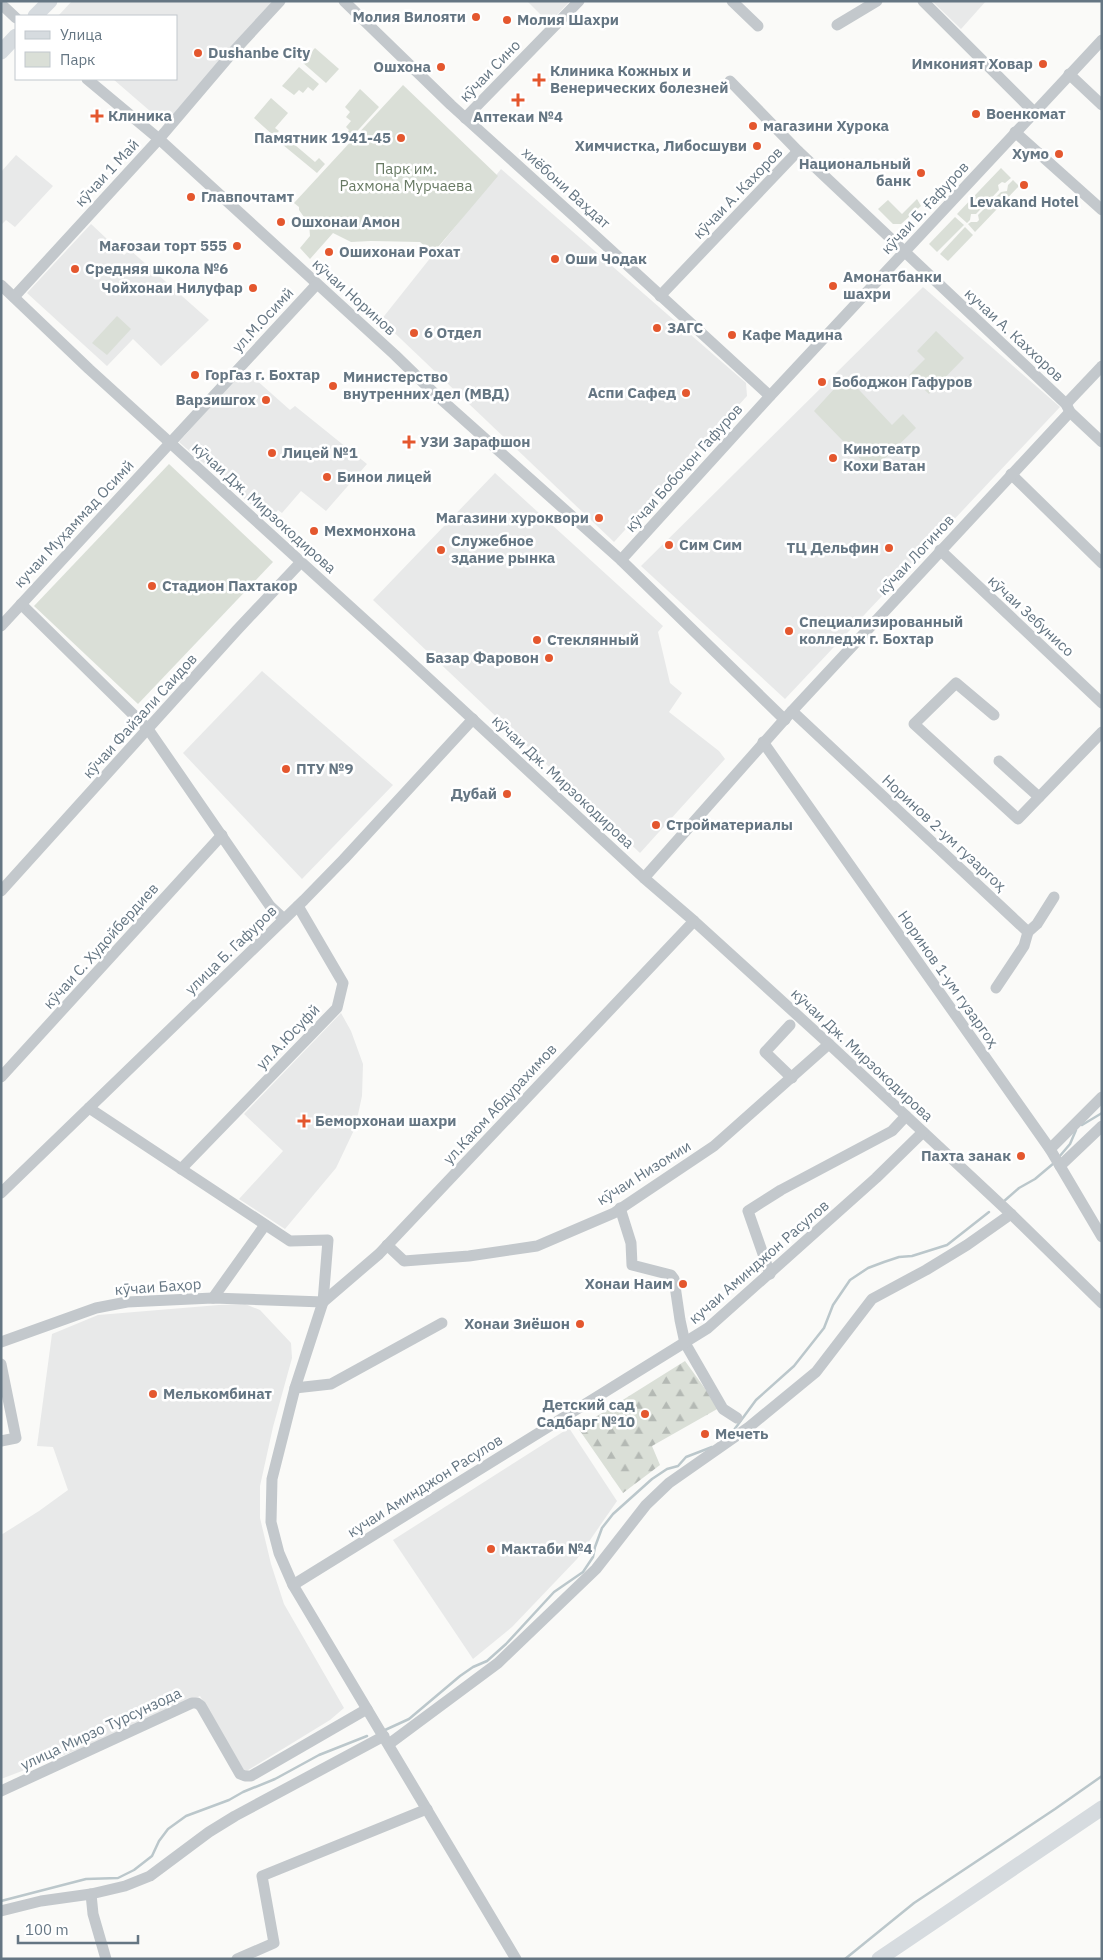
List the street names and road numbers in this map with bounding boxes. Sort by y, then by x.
street label: кӯчаи Сино [455,35,524,106]
street label: кӯчаи 1 Май [70,135,143,210]
street label: хиёбони Ваҳдат [518,143,615,232]
street label: кӯчаи А. Кахоров [689,143,786,243]
street label: кӯчаи Б. Ғафуров [877,157,973,258]
street label: кӯчаи Норинов [308,254,400,339]
street label: ул.М.Осимй [228,283,297,356]
street label: кучаи А. Каххоров [961,284,1068,385]
street label: кӯчаи Бобоҷон Гафуров [621,399,746,536]
street label: кӯчаи Дж. Мирзокодирова [188,438,340,577]
street label: кучаи Муҳаммад Осимй [9,456,138,591]
street label: кӯчаи Логинов [873,510,958,599]
street label: кӯчаи Зебунисо [984,571,1078,660]
street label: кӯчаи Файзали Саидов [78,649,201,782]
street label: кӯчаи Дж. Мирзокодирова [488,711,638,852]
street label: Норинов 2-ум гузаргоҳ [878,770,1010,895]
street label: кӯчаи С. Худойбердиев [39,879,162,1013]
street label: улица Б. Гафуров [181,901,281,998]
street label: Норинов 1-ум гузаргоҳ [894,907,1003,1051]
street label: кӯчаи Дж. Мирзокодирова [787,984,937,1125]
street label: ул.А.Юсуфй [252,1000,323,1073]
street label: ул.Каюм Абдурахимов [439,1039,561,1168]
street label: кӯчаи Низомии [593,1136,694,1209]
street label: кучаи Аминджон Расулов [685,1195,833,1328]
street label: кӯчаи Баҳор [114,1274,202,1299]
street label: кучаи Аминджон Расулов [343,1430,506,1541]
street label: улица Мирзо Турсунзода [17,1683,184,1774]

